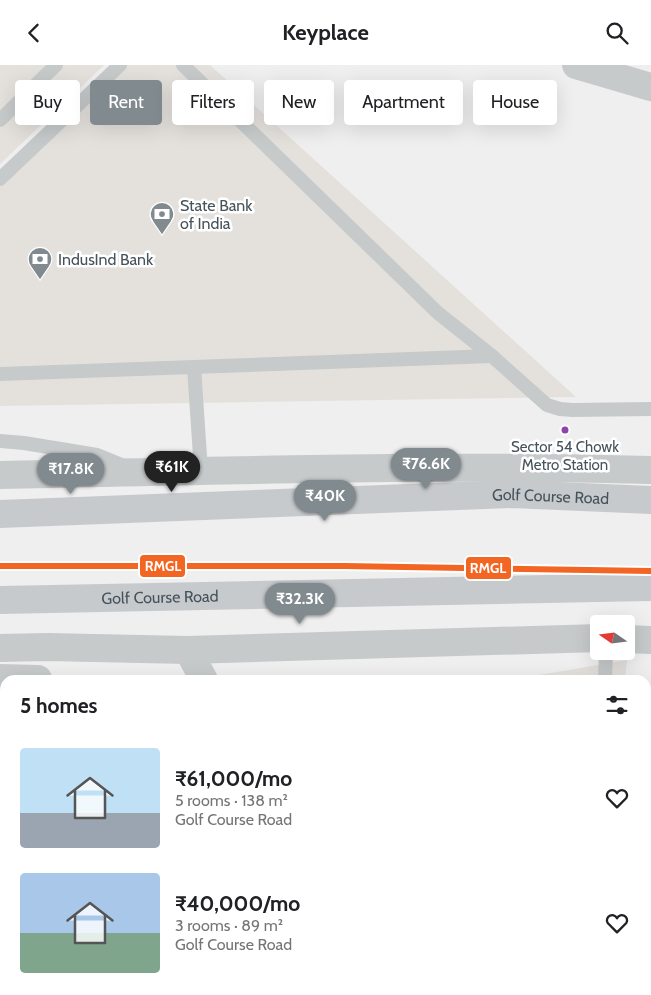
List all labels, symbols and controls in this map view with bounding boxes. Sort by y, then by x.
icon: back [20,19,48,47]
text: Keyplace [282,19,369,46]
icon: search [603,19,631,47]
chip: Buy [15,80,80,125]
chip: Rent [90,80,162,125]
chip: Filters [172,80,254,125]
chip: New [264,80,334,125]
chip: Apartment [344,80,463,125]
chip: House [473,80,557,125]
place label: State Bank of India [180,196,253,233]
bank icon: State Bank of India [149,201,175,235]
bank icon: IndusInd Bank [27,246,53,280]
place label: IndusInd Bank [58,250,154,269]
marker: Sector 54 Chowk Metro Station [560,425,570,435]
place label: Sector 54 Chowk Metro Station [511,438,619,474]
pin: ₹76.6K [385,447,467,490]
pin: ₹61K [142,451,202,493]
pin: ₹17.8K [30,453,112,495]
text: ₹76.6K [402,454,450,473]
text: ₹61K [155,457,189,476]
text: ₹17.8K [48,459,94,478]
pin: ₹40K [295,479,355,522]
street label: Golf Course Road [492,485,610,508]
text: ₹40K [305,486,345,505]
line badge: RMGL [139,554,186,578]
line badge: RMGL [465,556,512,580]
text: RMGL [145,557,181,575]
text: RMGL [470,559,506,577]
pin: ₹32.3K [259,583,341,625]
street label: Golf Course Road [101,587,219,608]
text: ₹32.3K [276,589,324,608]
north arrow [590,615,635,660]
map controls [590,615,635,660]
icon: filters [603,691,631,719]
text: 5 homes [20,693,98,718]
text: ₹61,000/mo [175,766,292,791]
icon: home [60,768,120,828]
icon: heart [603,784,631,812]
text: 5 rooms · 138 m² [175,791,288,810]
text: Golf Course Road [175,810,292,829]
text: ₹40,000/mo [175,891,300,916]
icon: home [60,893,120,953]
icon: heart [603,909,631,937]
text: 3 rooms · 89 m² [175,916,283,935]
text: Golf Course Road [175,935,292,954]

